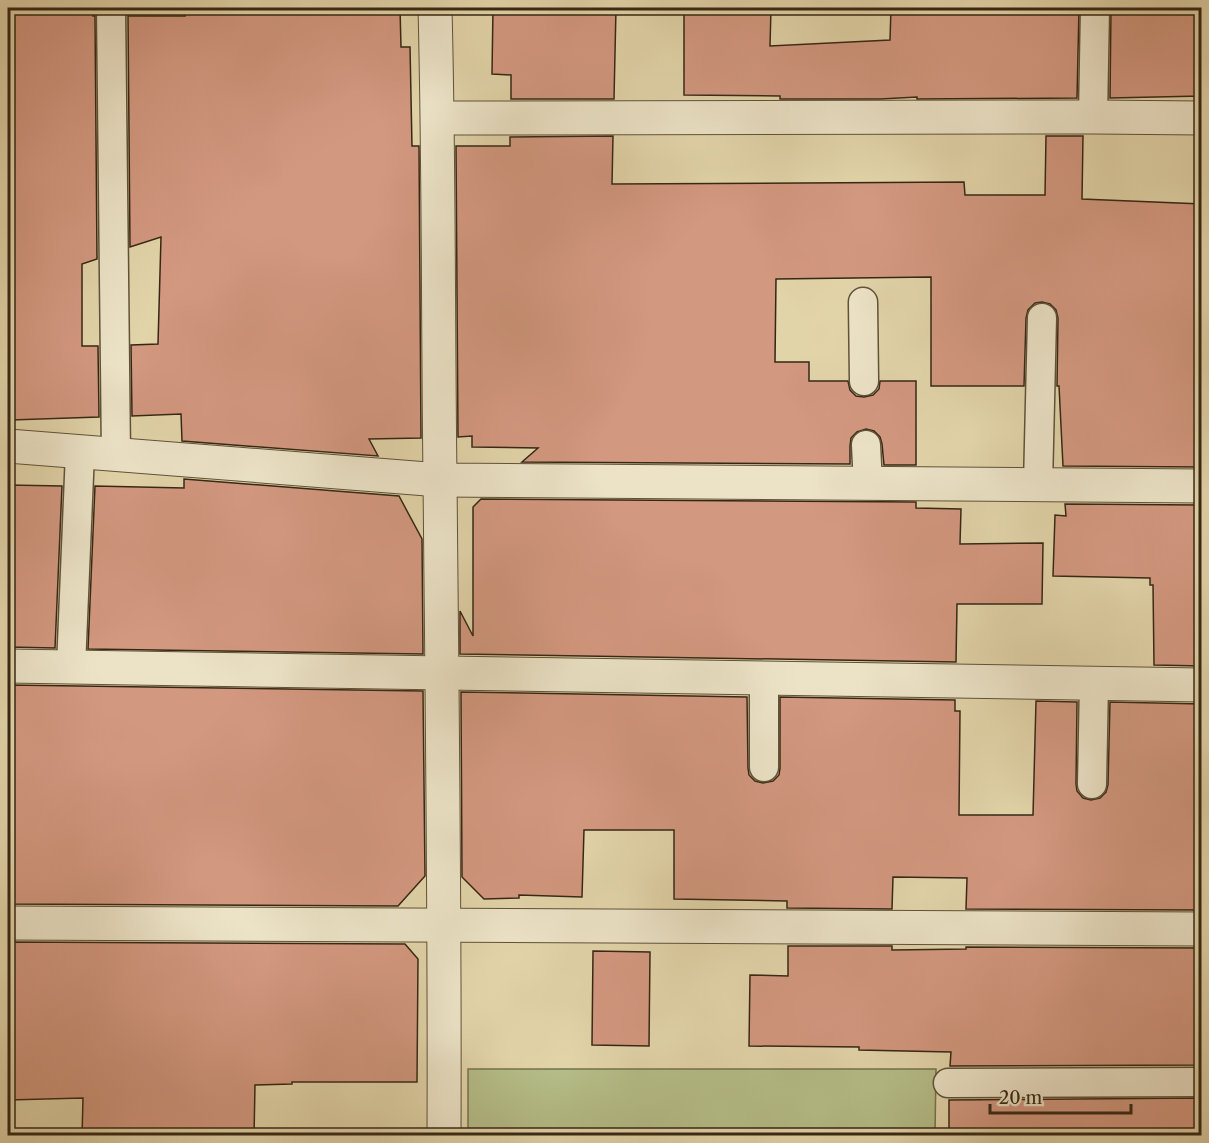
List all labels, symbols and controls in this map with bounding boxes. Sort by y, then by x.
scale bar [990,1077,1131,1115]
text: 20 m [999,1087,1043,1109]

